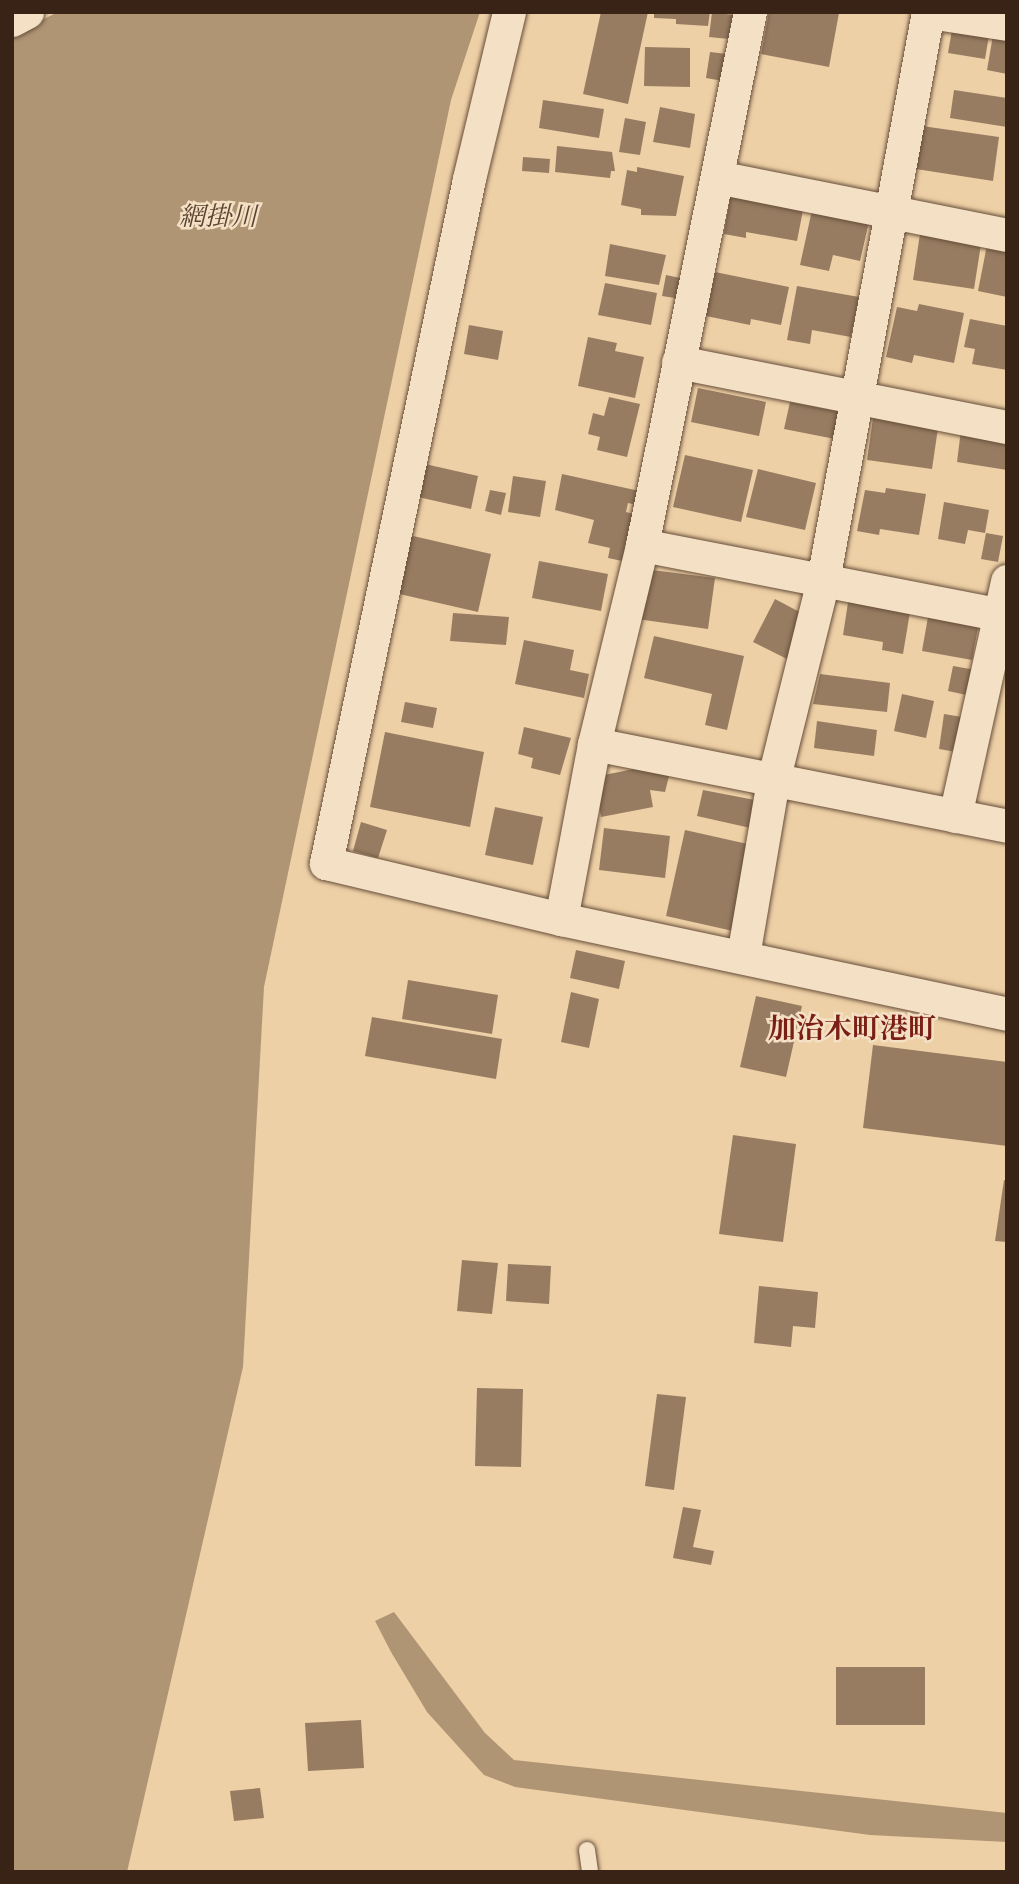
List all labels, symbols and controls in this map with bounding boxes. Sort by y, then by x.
water label: 網掛川 [179,201,257,233]
district label: 加治木町港町 [768,1012,936,1046]

